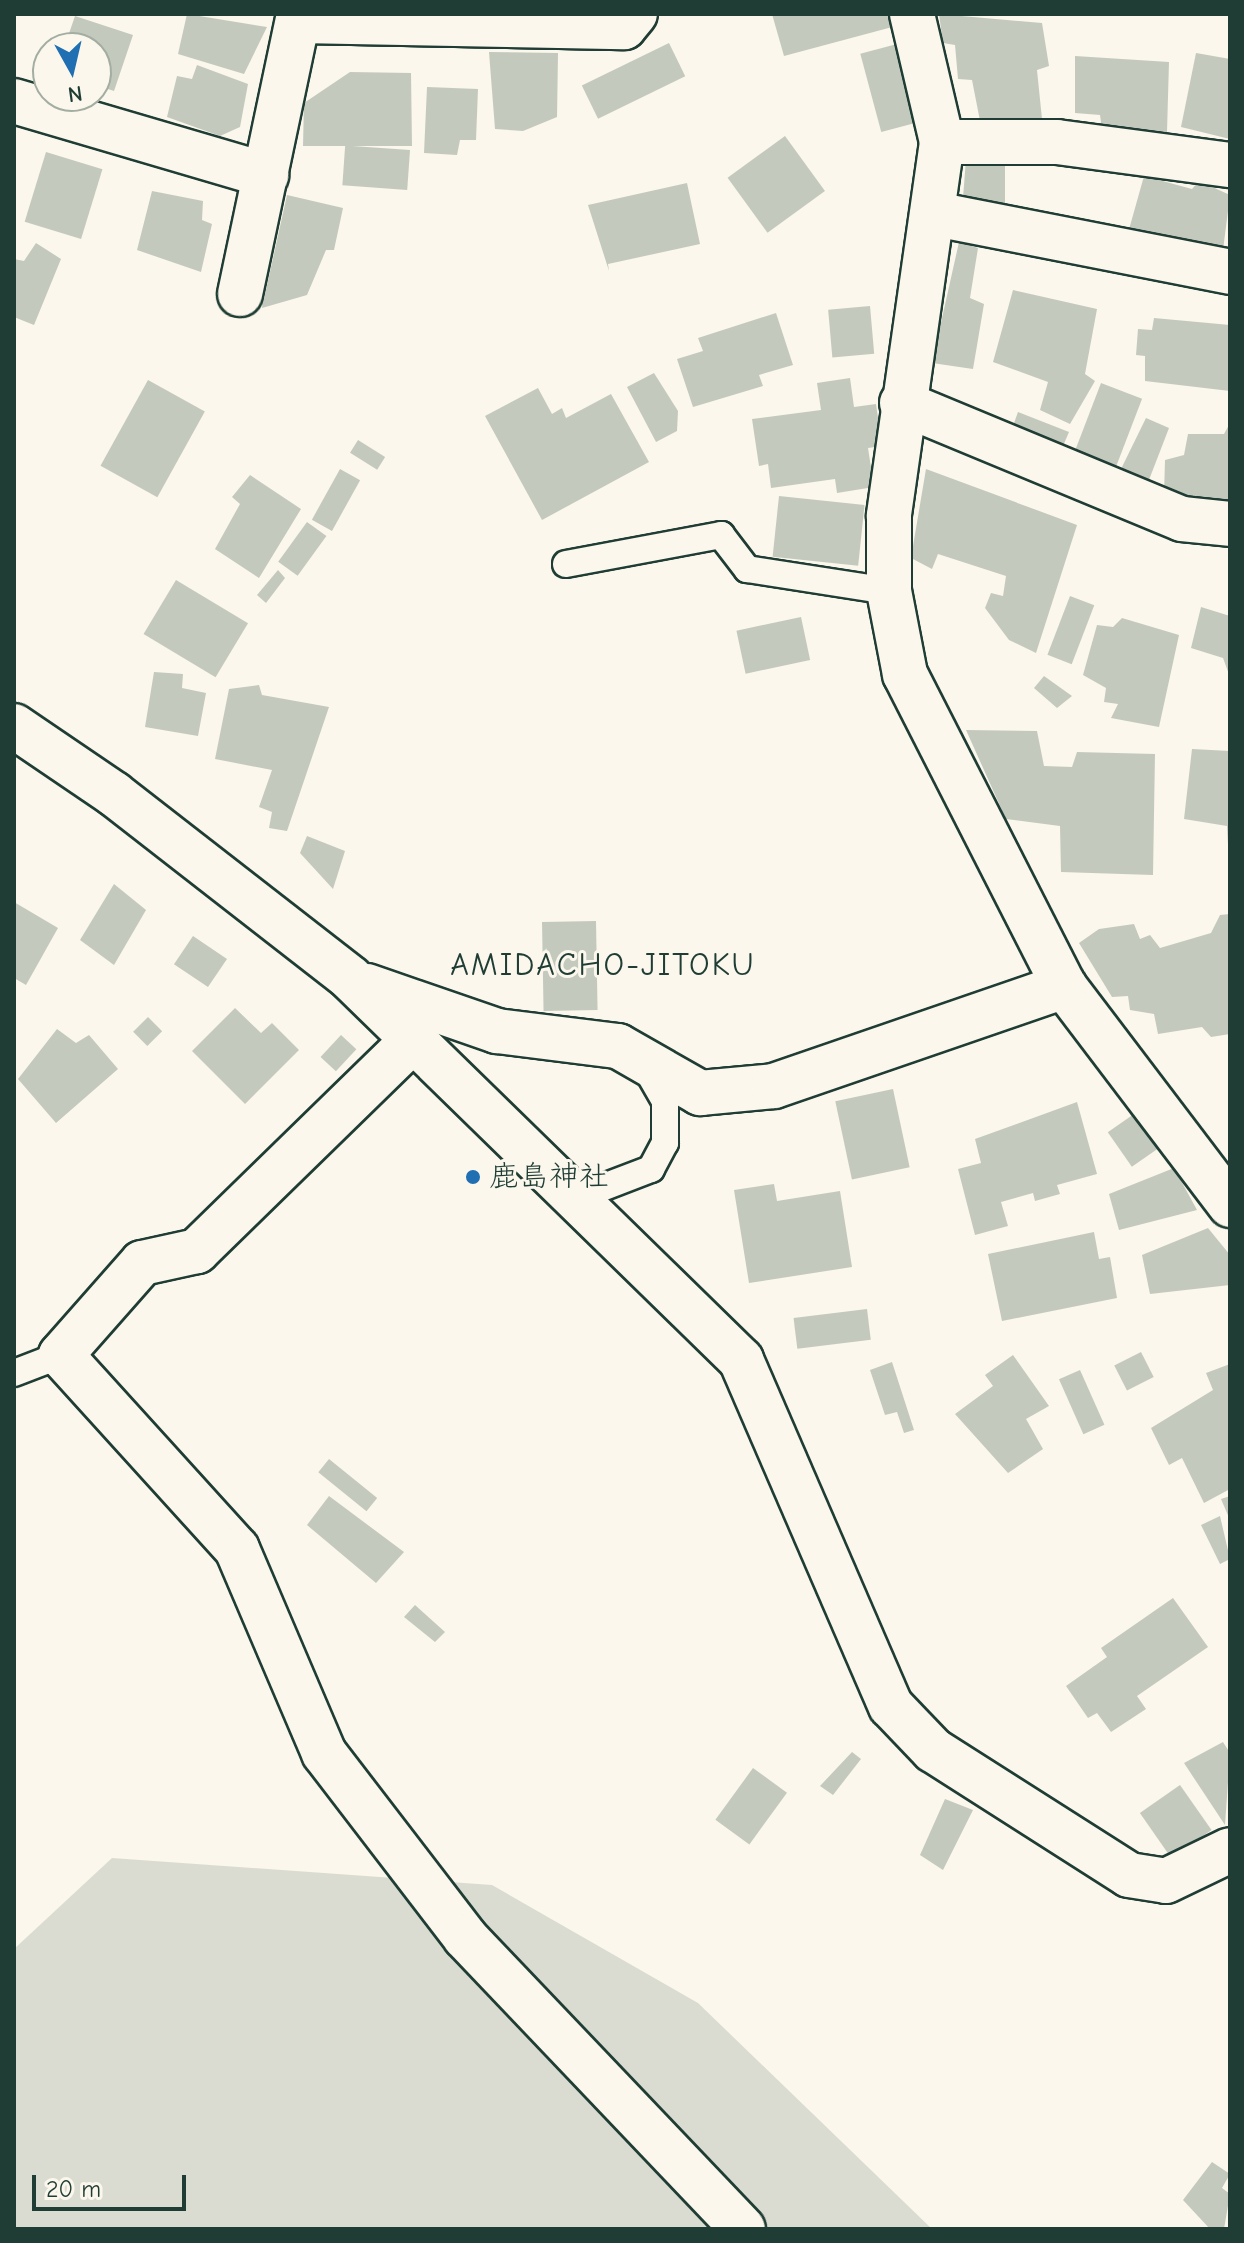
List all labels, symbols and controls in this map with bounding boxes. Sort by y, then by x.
north arrow [32,32,112,112]
text: N [66,80,84,108]
district label: AMIDACHO-JITOKU [450,946,756,984]
place label: 鹿島神社 [489,1159,609,1195]
marker: 鹿島神社 [464,1168,482,1186]
scale bar [36,2159,190,2209]
text: 20 m [46,2175,101,2203]

